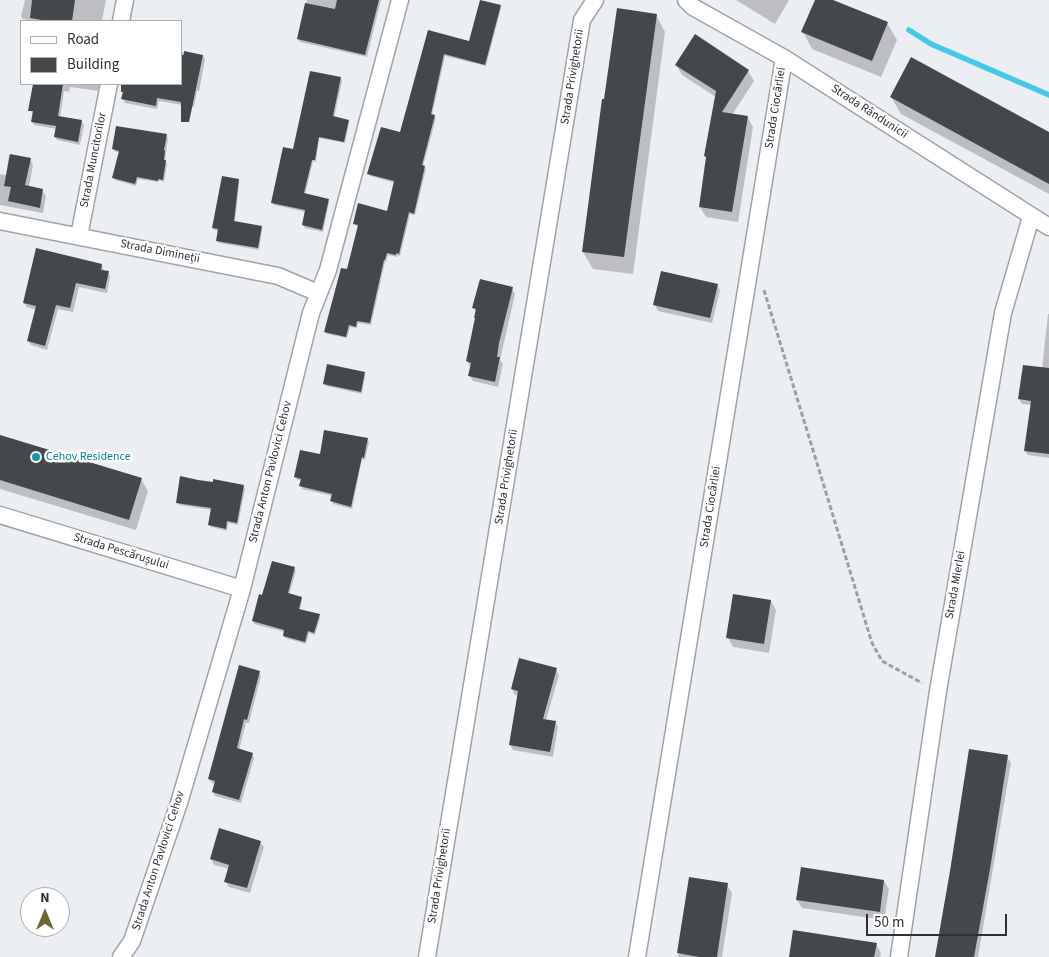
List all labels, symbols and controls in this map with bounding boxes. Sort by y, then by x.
legend [20,20,182,85]
street label: Strada Privighetorii [558,28,588,126]
text: Road [67,29,99,50]
text: Building [67,54,119,75]
street label: Strada Ciocârliei [762,66,790,150]
street label: Strada Rândunicii [828,82,910,142]
street label: Strada Muncitorilor [78,111,110,209]
street label: Strada Dimineții [119,237,201,267]
street label: Strada Anton Pavlovici Cehov [246,399,296,545]
street label: Strada Privighetorii [492,428,522,526]
place label: Cehov Residence [46,450,131,464]
marker: Cehov Residence [30,451,42,463]
street label: Strada Ciocârliei [697,465,725,549]
street label: Strada Pescărușului [72,531,170,573]
street label: Strada Mierlei [943,550,969,620]
street label: Strada Anton Pavlovici Cehov [130,789,188,933]
street label: Strada Privighetorii [425,827,455,925]
north arrow [20,887,70,937]
text: N [40,888,50,908]
scale bar [869,904,1010,936]
text: 50 m [874,912,904,933]

